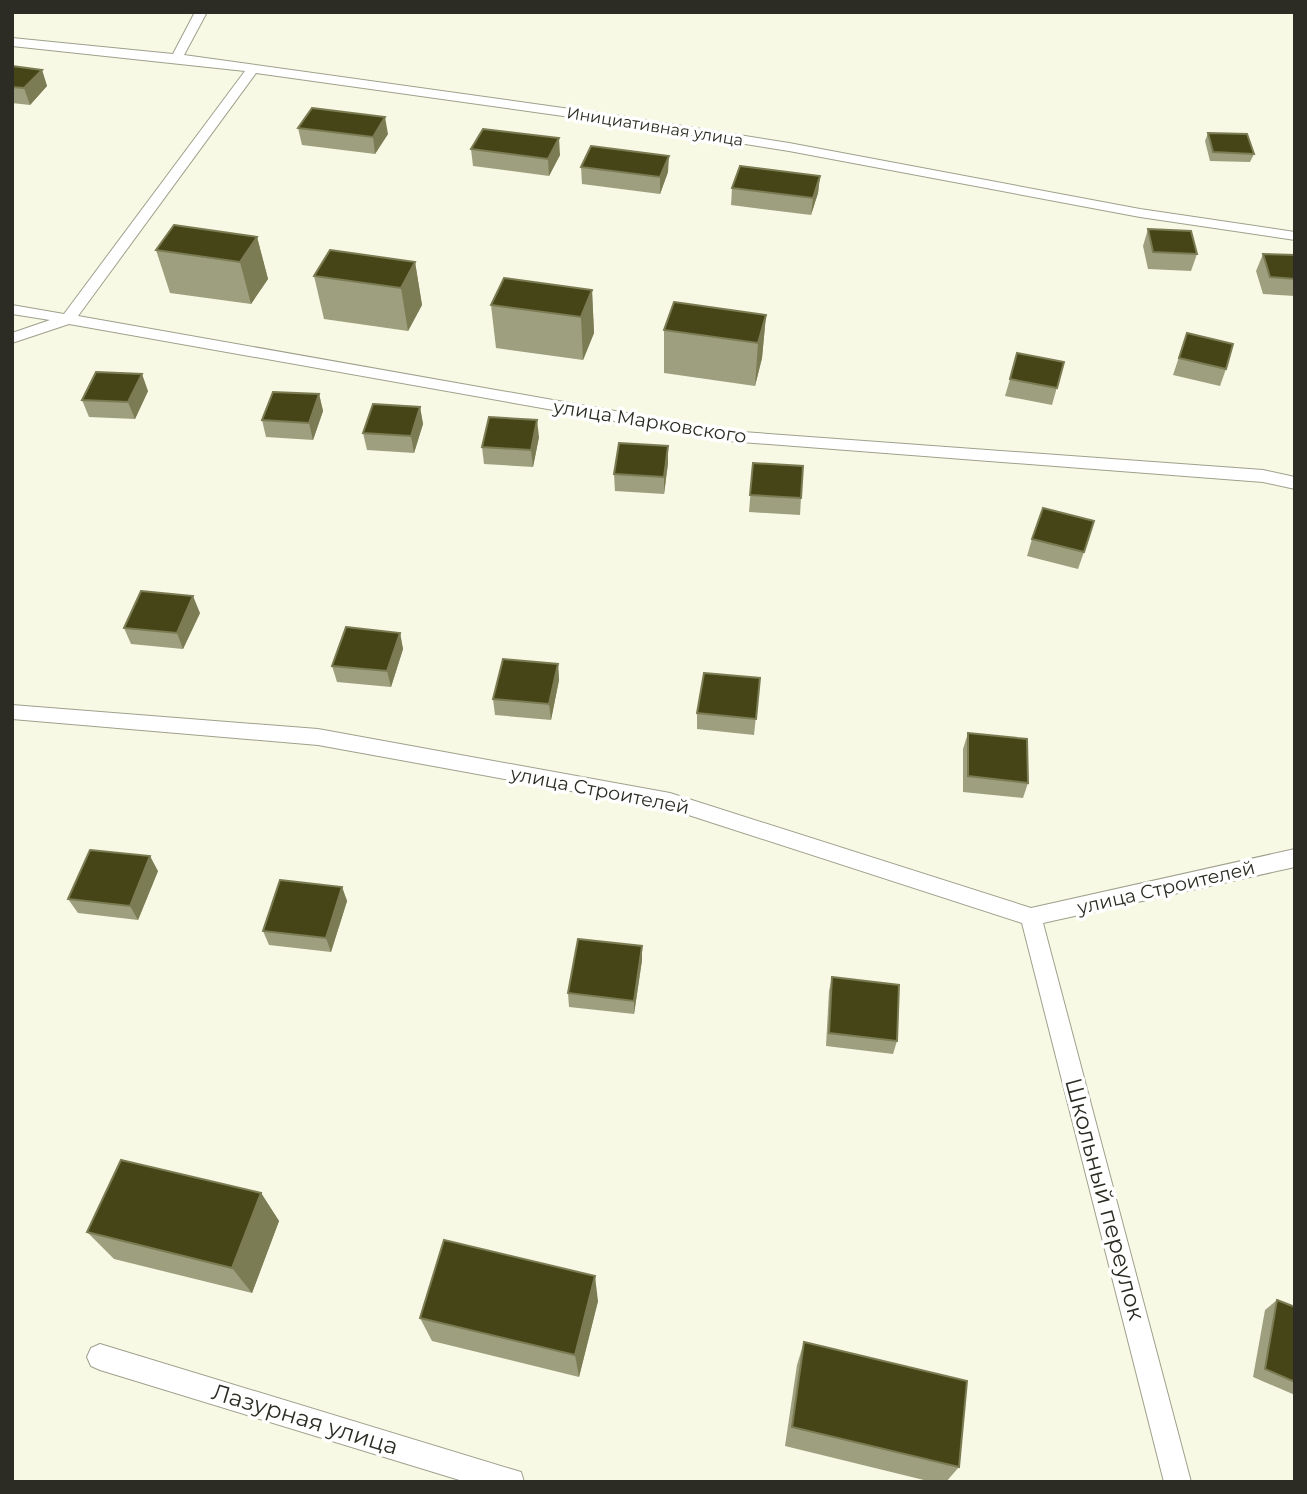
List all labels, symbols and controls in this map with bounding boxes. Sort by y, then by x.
street label: Инициативная улица [565,103,745,150]
street label: улица Марковского [551,395,748,448]
street label: улица Строителей [508,762,691,819]
street label: улица Строителей [1074,856,1257,919]
street label: Школьный переулок [1059,1075,1151,1324]
street label: Лазурная улица [209,1377,401,1461]

